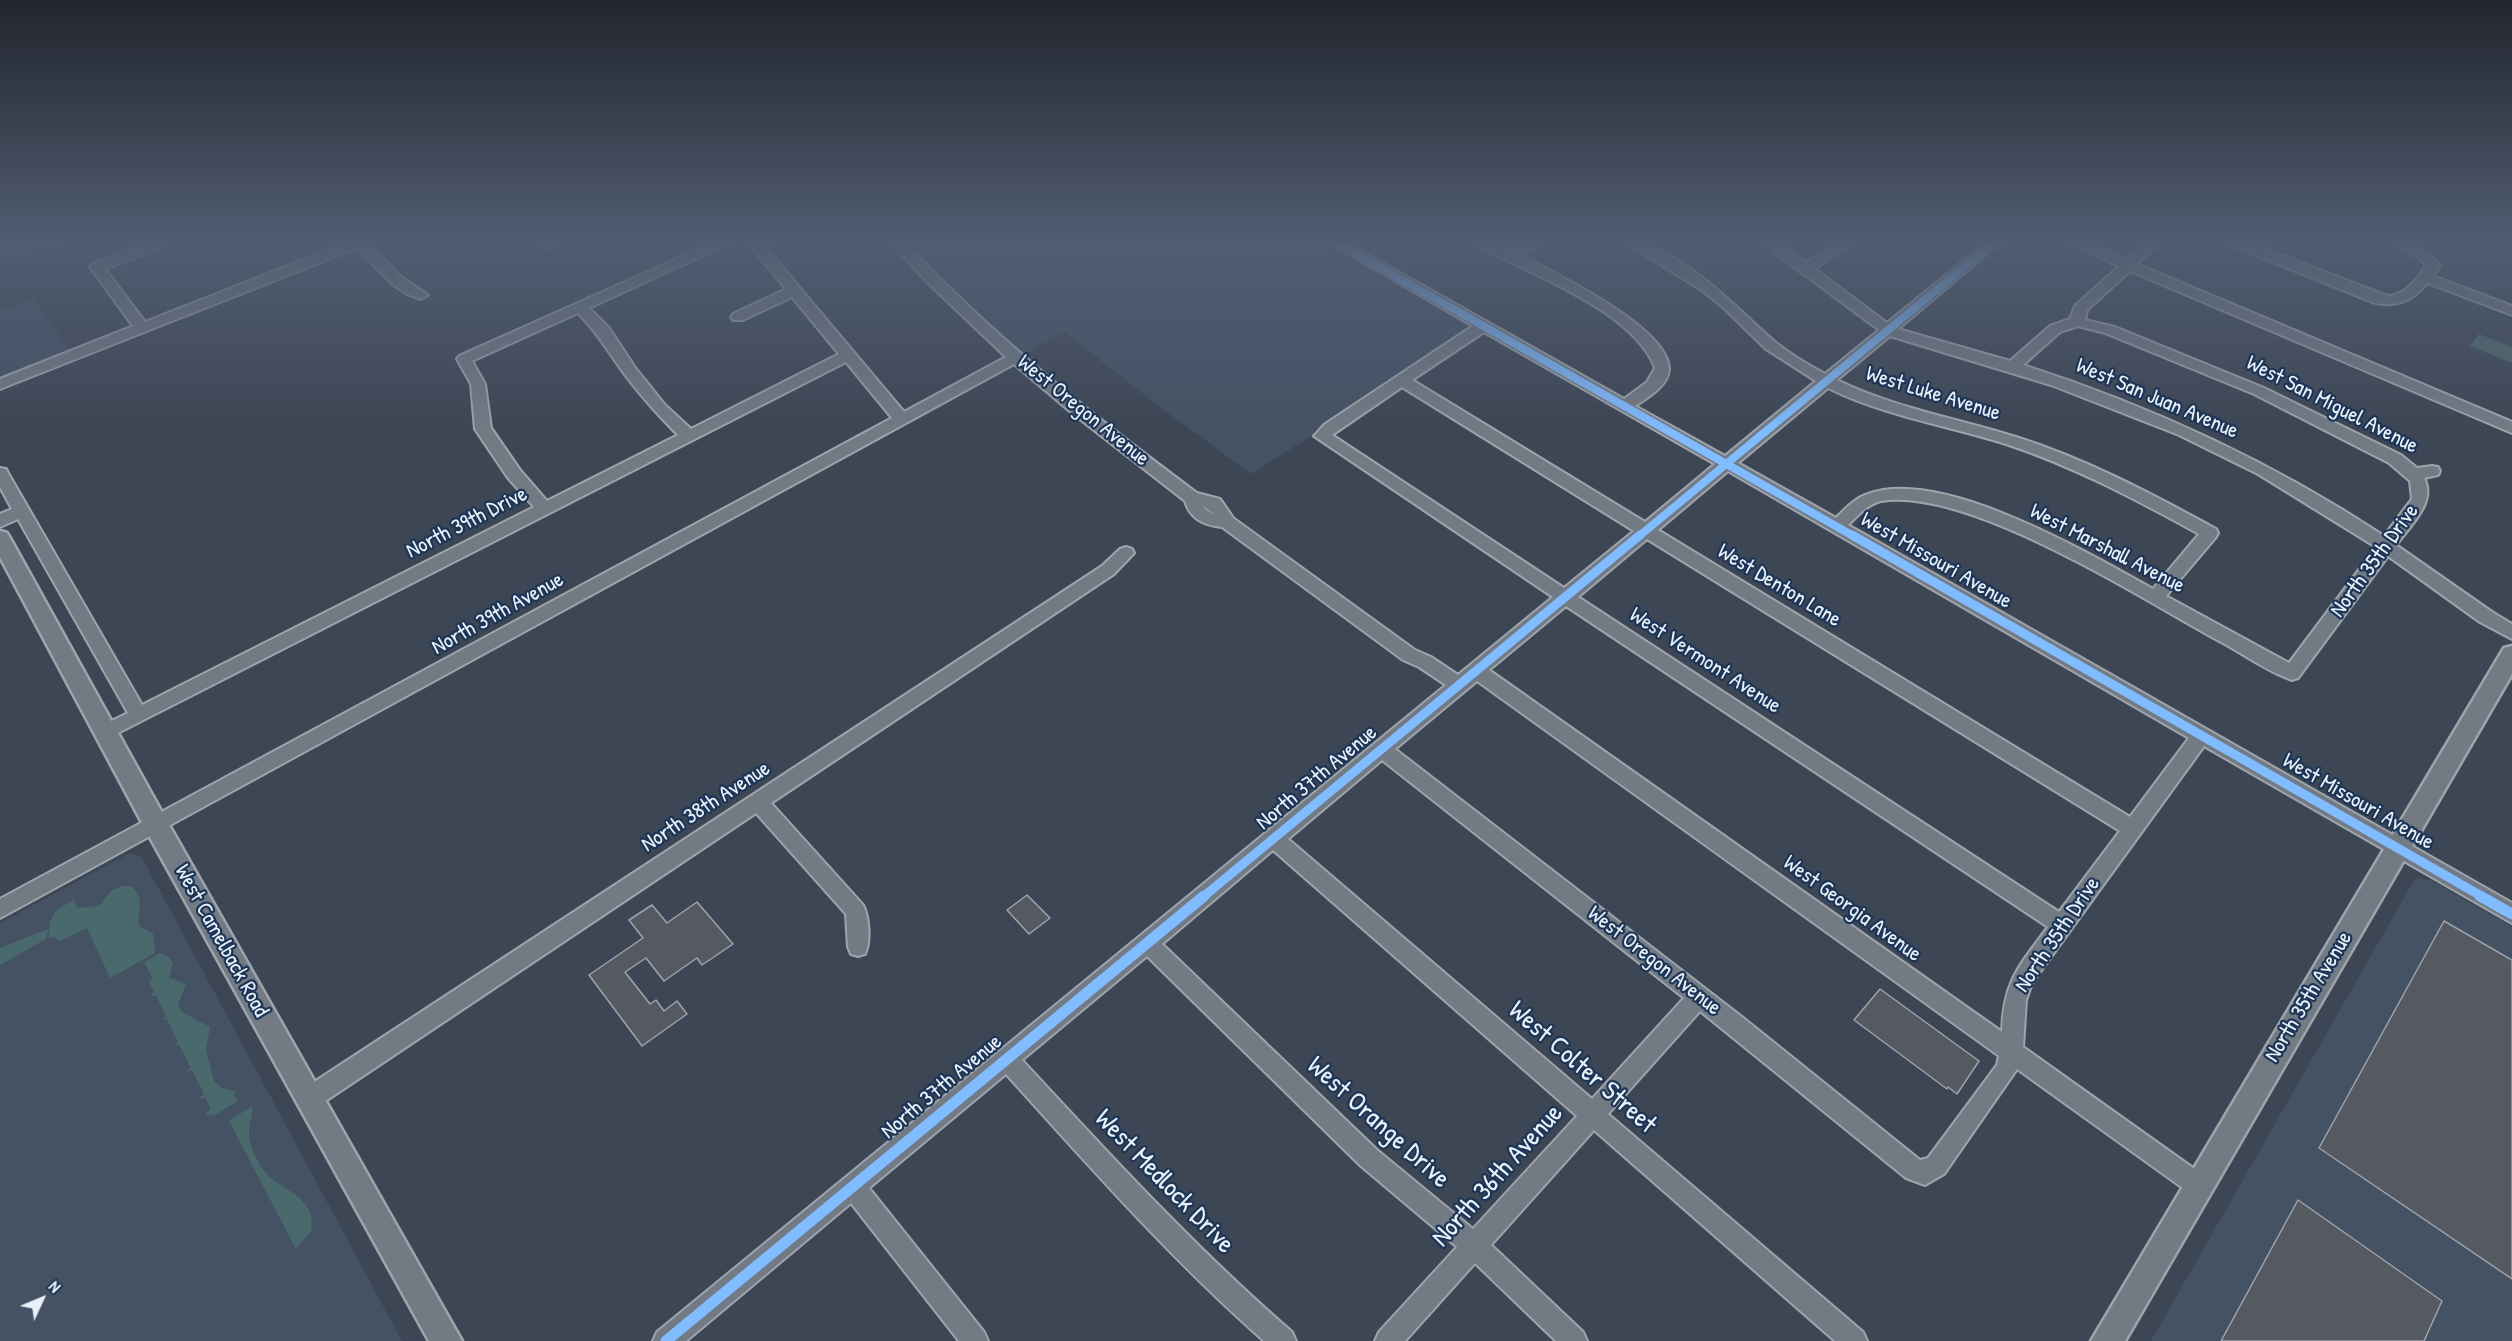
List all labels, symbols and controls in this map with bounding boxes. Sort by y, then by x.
street label: West Oregon Avenue [1012,350,1154,472]
street label: West San Miguel Avenue [2242,350,2422,460]
street label: West San Juan Avenue [2072,353,2242,445]
street label: West Luke Avenue [1863,361,2003,427]
street label: North 39th Drive [402,481,532,565]
street label: West Marshall Avenue [2025,499,2189,599]
street label: North 35th Drive [2325,499,2425,623]
street label: West Missouri Avenue [1856,507,2016,615]
street label: West Denton Lane [1712,539,1846,633]
street label: North 39th Avenue [428,567,568,661]
street label: West Vermont Avenue [1624,602,1786,720]
street label: North 37th Avenue [1251,720,1383,836]
street label: West Missouri Avenue [2278,748,2438,856]
street label: North 38th Avenue [637,756,775,858]
street label: West Georgia Avenue [1778,850,1926,968]
street label: West Camelback Road [168,860,274,1022]
street label: North 35th Drive [2010,872,2106,998]
street label: West Oregon Avenue [1582,901,1726,1021]
street label: North 35th Avenue [2260,927,2358,1067]
street label: West Colter Street [1501,995,1663,1141]
street label: North 37th Avenue [876,1029,1008,1145]
street label: West Orange Drive [1300,1050,1456,1196]
street label: North 36th Avenue [1426,1098,1570,1254]
street label: West Medlock Drive [1087,1103,1241,1261]
north arrow [12,1269,72,1329]
text: N [44,1276,66,1297]

